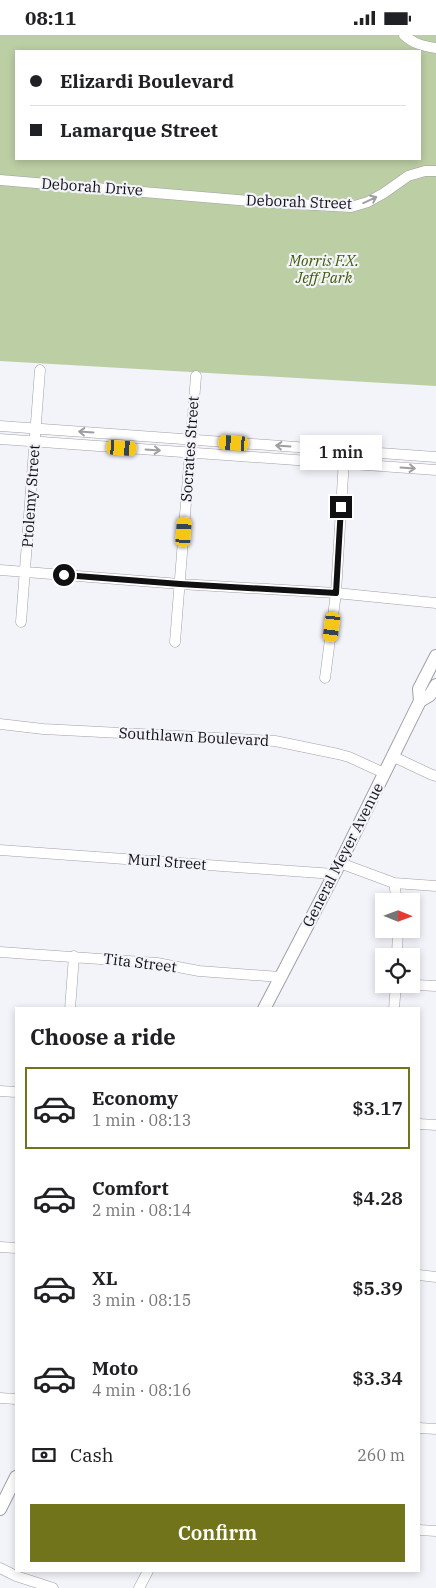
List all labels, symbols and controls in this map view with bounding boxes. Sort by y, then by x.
text: 08:11 [25,6,76,30]
text: Elizardi Boulevard [60,69,234,93]
text: Lamarque Street [60,118,218,142]
street label: Deborah Drive [41,173,143,200]
street label: Deborah Street [246,190,352,213]
one-way arrow [362,195,377,204]
park label: Morris F.X. Jeff Park [288,251,359,287]
street label: Socrates Street [176,395,203,503]
one-way arrow [78,428,94,437]
car [218,434,249,452]
callout: 1 min [300,435,382,469]
car [106,439,137,457]
one-way arrow [275,442,291,451]
text: 1 min [319,442,363,462]
street label: Ptolemy Street [17,444,44,548]
one-way arrow [145,446,161,455]
one-way arrow [400,463,416,472]
route end [330,496,352,518]
car [175,517,192,547]
route start [53,564,75,586]
car [322,611,341,643]
street label: Southlawn Boulevard [118,723,270,750]
street label: General Meyer Avenue [298,780,387,930]
street label: Murl Street [127,849,207,874]
north arrow [375,893,420,937]
map controls [375,893,420,993]
button: locate [375,948,420,993]
street label: Tita Street [102,949,178,976]
text: Choose a ride [30,1022,176,1051]
icon: car [32,1086,77,1131]
text: Economy [92,1086,178,1110]
text: $3.17 [352,1096,403,1120]
text: 1 min · 08:13 [92,1110,191,1130]
icon: car [32,1176,77,1221]
text: Comfort [92,1176,169,1200]
text: $4.28 [352,1186,403,1210]
text: 2 min · 08:14 [92,1200,191,1220]
icon: car [32,1266,77,1311]
text: XL [92,1266,118,1290]
text: $5.39 [352,1276,403,1300]
text: 3 min · 08:15 [92,1290,191,1310]
icon: car [32,1356,77,1401]
text: Moto [92,1356,138,1380]
text: $3.34 [352,1366,403,1390]
text: 4 min · 08:16 [92,1380,191,1400]
icon: cash [30,1441,58,1469]
text: Cash [70,1443,114,1467]
text: 260 m [357,1445,405,1465]
button: Confirm [30,1504,405,1562]

